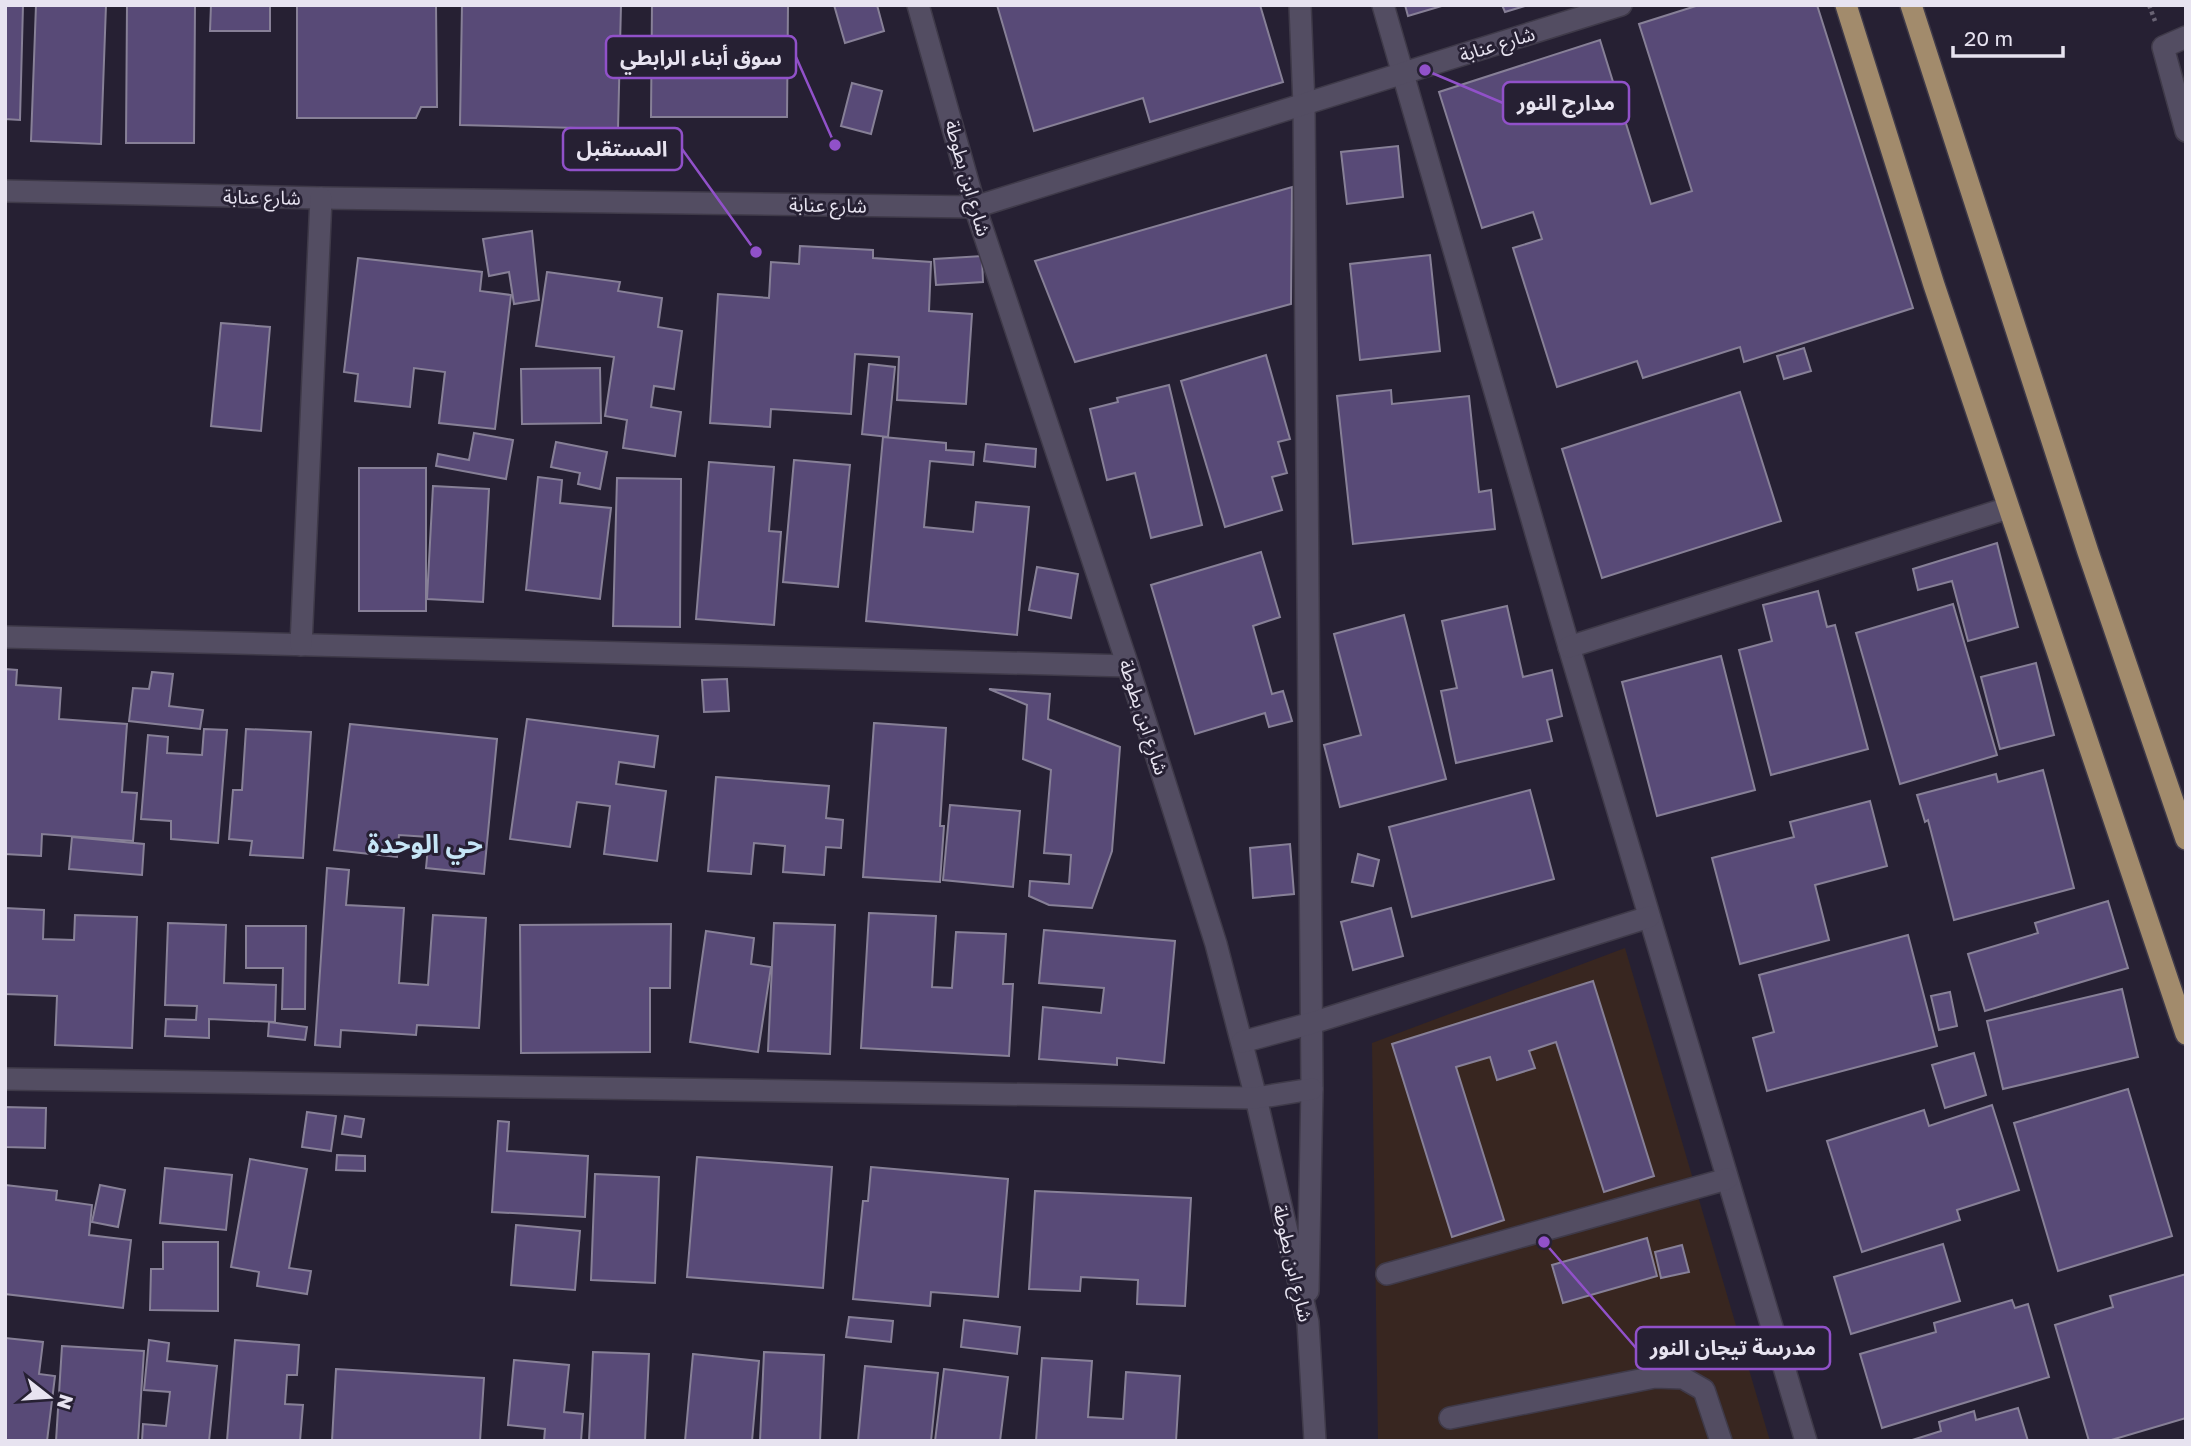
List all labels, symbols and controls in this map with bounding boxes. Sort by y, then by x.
scale bar [1953,14,2063,58]
street label: شارع عنابة [1456,21,1538,69]
text: 20 m [1964,25,2013,51]
callout: سوق أبناء الرابطي [606,36,796,78]
text: سوق أبناء الرابطي [620,44,782,75]
callout: مدارج النور [1503,82,1629,124]
text: مدارج النور [1516,89,1615,118]
street label: شارع ابن بطوطة [938,117,996,239]
callout: المستقبل [563,128,682,170]
text: المستقبل [577,135,667,161]
street label: شارع عنابة [223,184,301,212]
street label: شارع عنابة [789,192,867,220]
street label: شارع ابن بطوطة [1112,656,1174,778]
district label: حي الوحدة [367,828,483,865]
street label: شارع ابن بطوطة [1266,1202,1318,1324]
callout: مدرسة تيجان النور [1636,1327,1830,1369]
text: مدرسة تيجان النور [1649,1334,1816,1360]
north arrow [14,1362,84,1432]
text: N [53,1392,79,1412]

